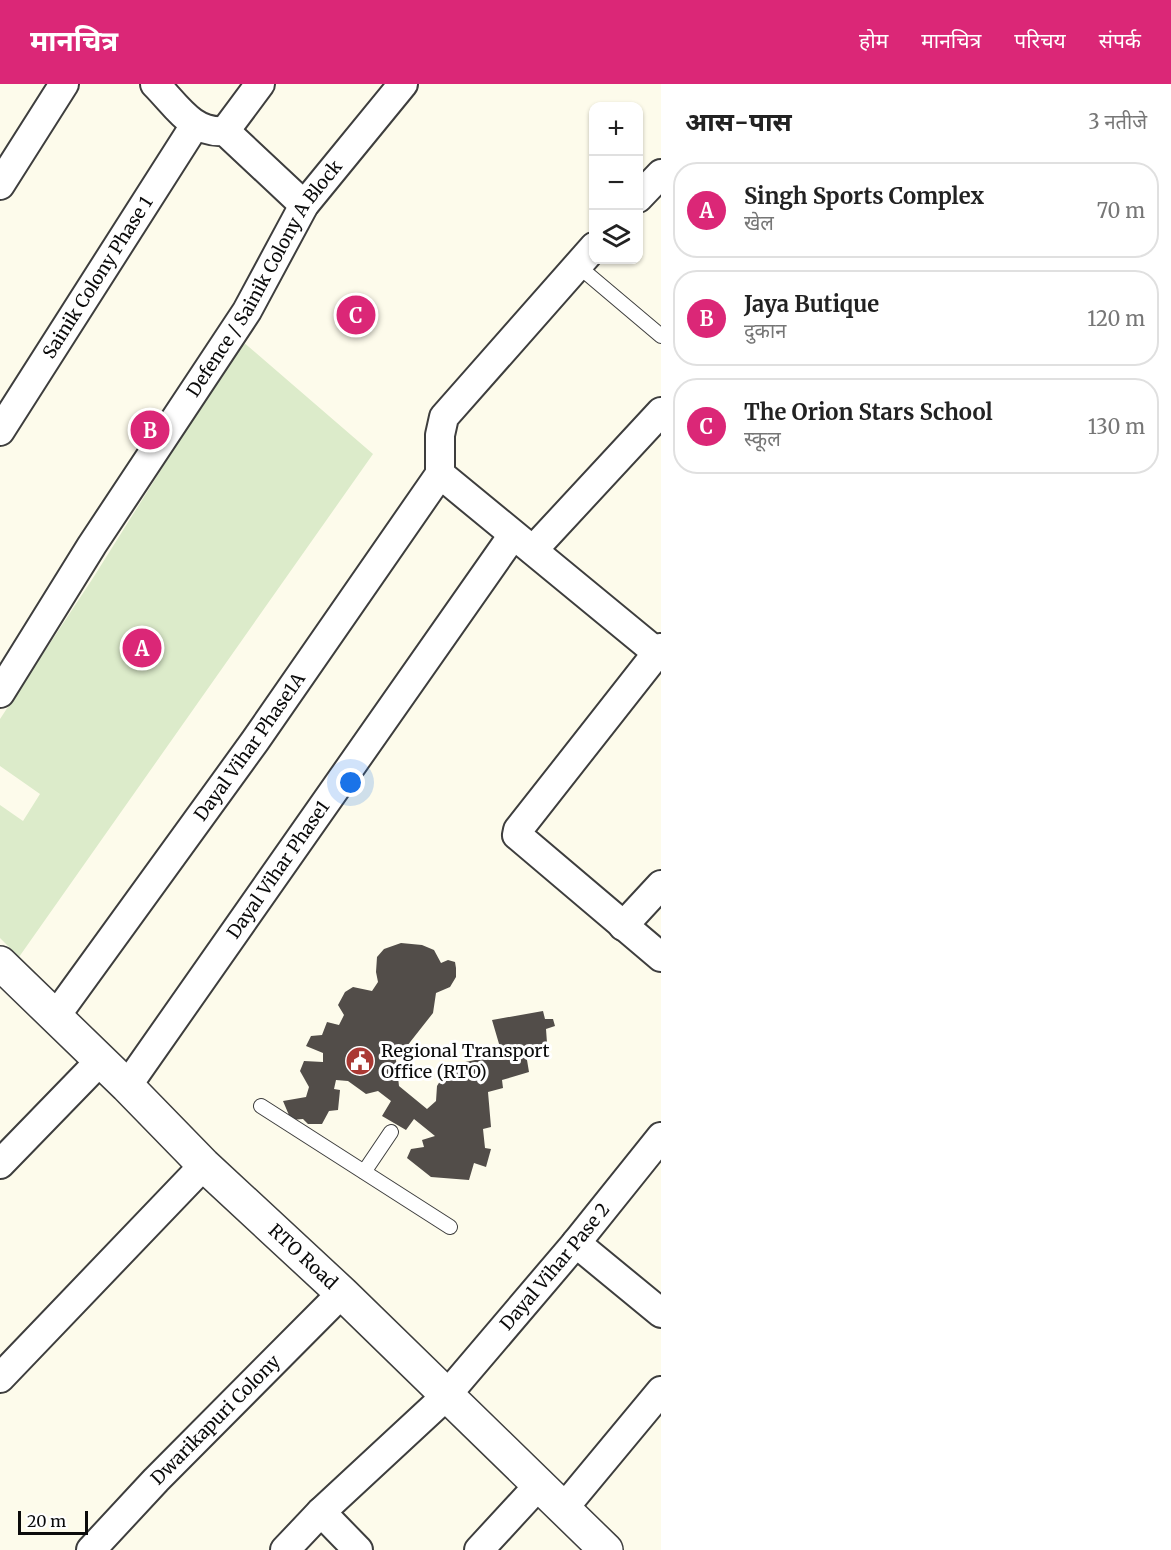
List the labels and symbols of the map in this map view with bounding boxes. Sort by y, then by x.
street label: Defence / Sainik Colony A Block [181,155,347,401]
street label: Sainik Colony Phase 1 [37,192,158,363]
pin: C [336,292,376,338]
pin: B [130,408,170,452]
pin: A [122,626,162,670]
street label: Dayal Vihar Phase1A [189,668,310,825]
your location [336,768,365,797]
street label: Dayal Vihar Phase1 [222,796,334,943]
place label: Regional Transport Office (RTO) [381,1039,549,1083]
public building icon: Regional Transport Office (RTO) [344,1045,376,1077]
street label: Dayal Vihar Pase 2 [495,1198,614,1335]
street label: RTO Road [264,1219,343,1294]
street label: Dwarikapuri Colony [146,1350,285,1490]
scale bar [18,1508,88,1536]

